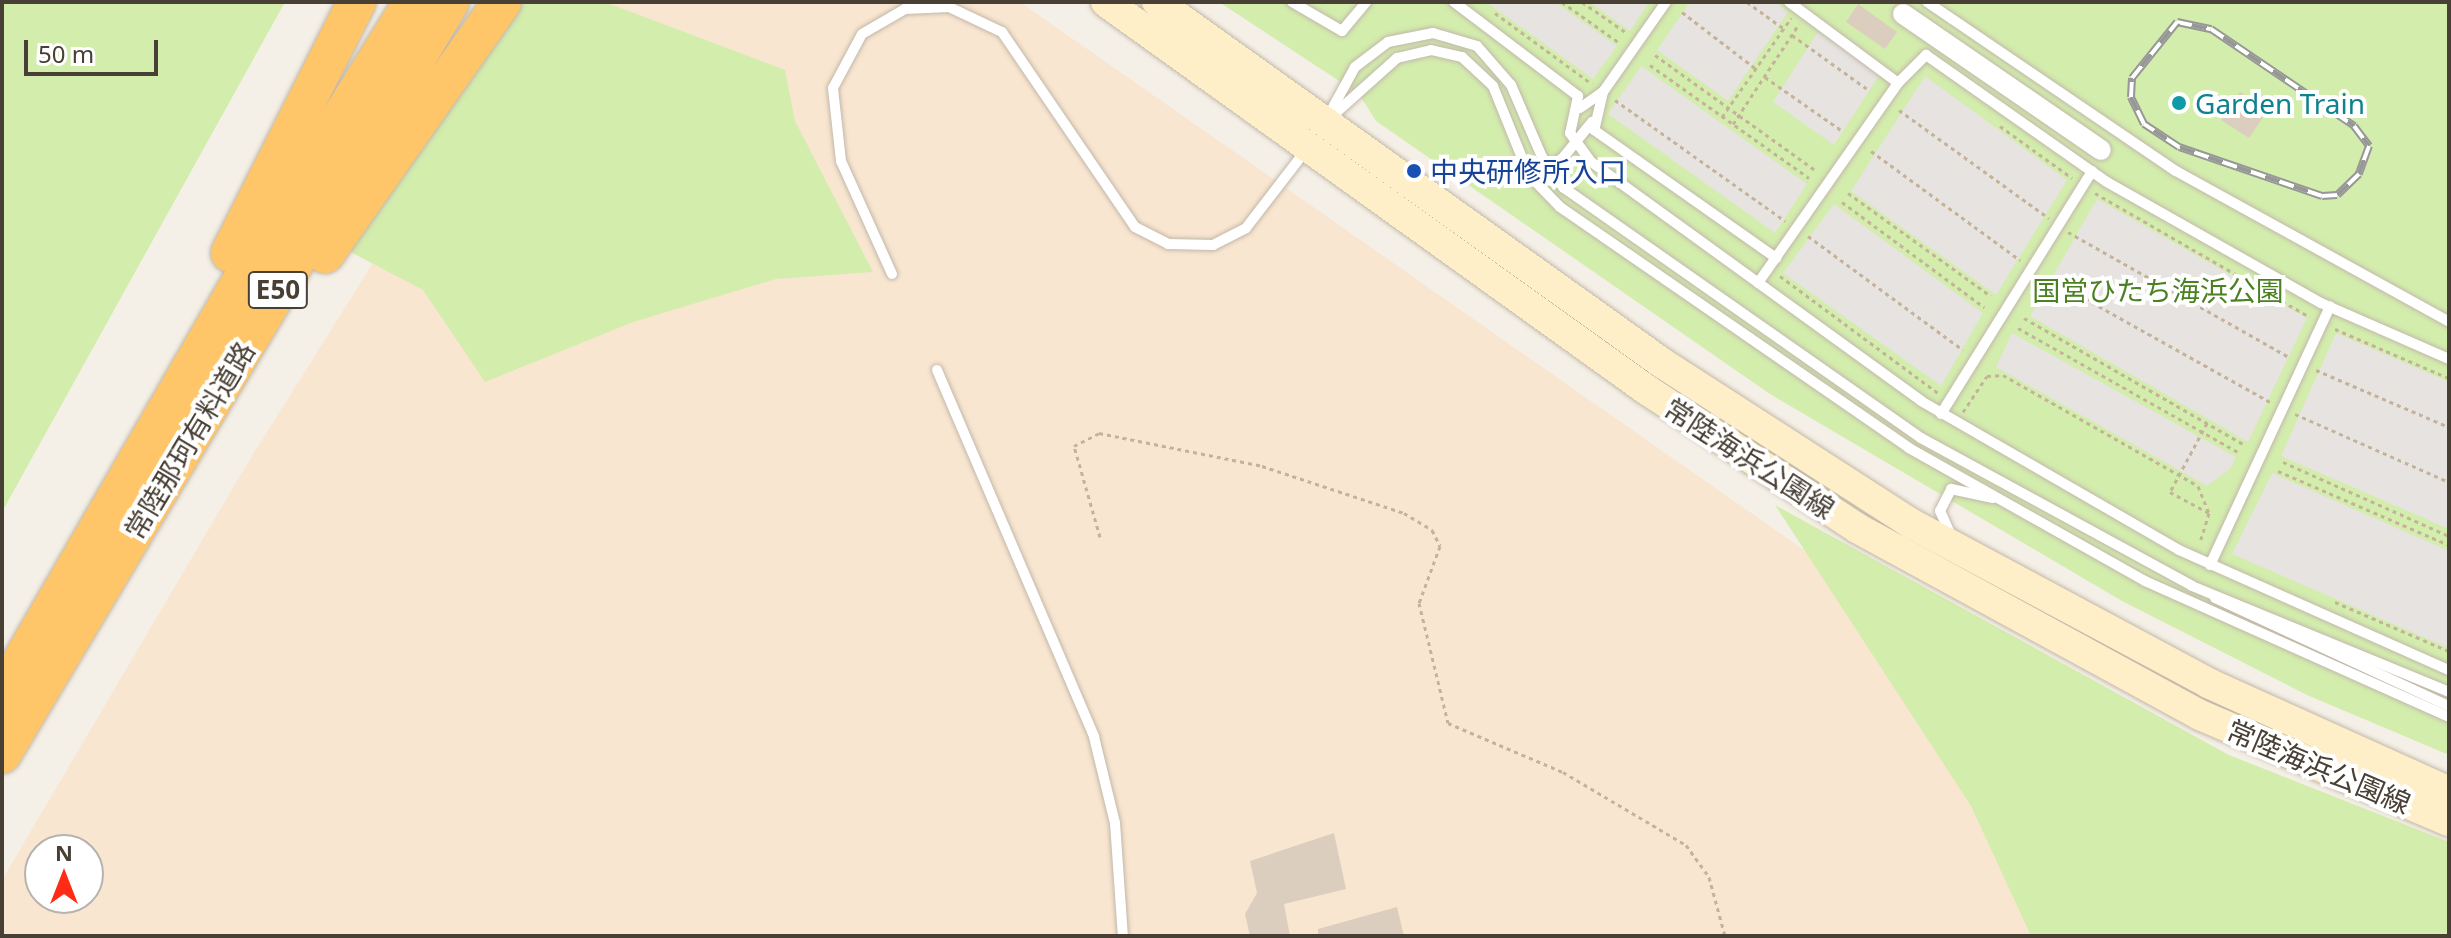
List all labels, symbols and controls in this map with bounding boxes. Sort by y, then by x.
scale bar [28,24,162,74]
text: 50 m [38,37,94,70]
place label: Garden Train [2195,86,2365,120]
marker: Garden Train [2170,94,2188,112]
place label: 中央研修所入口 [1430,154,1626,188]
marker: 中央研修所入口 [1405,162,1423,180]
road number: E50 [246,268,310,312]
park label: 国営ひたち海浜公園 [2032,273,2284,307]
street label: 常陸那珂有料道路 [117,335,261,545]
street label: 常陸海浜公園線 [1659,391,1841,525]
street label: 常陸海浜公園線 [2222,712,2416,820]
north arrow [24,834,104,914]
text: N [55,837,73,867]

